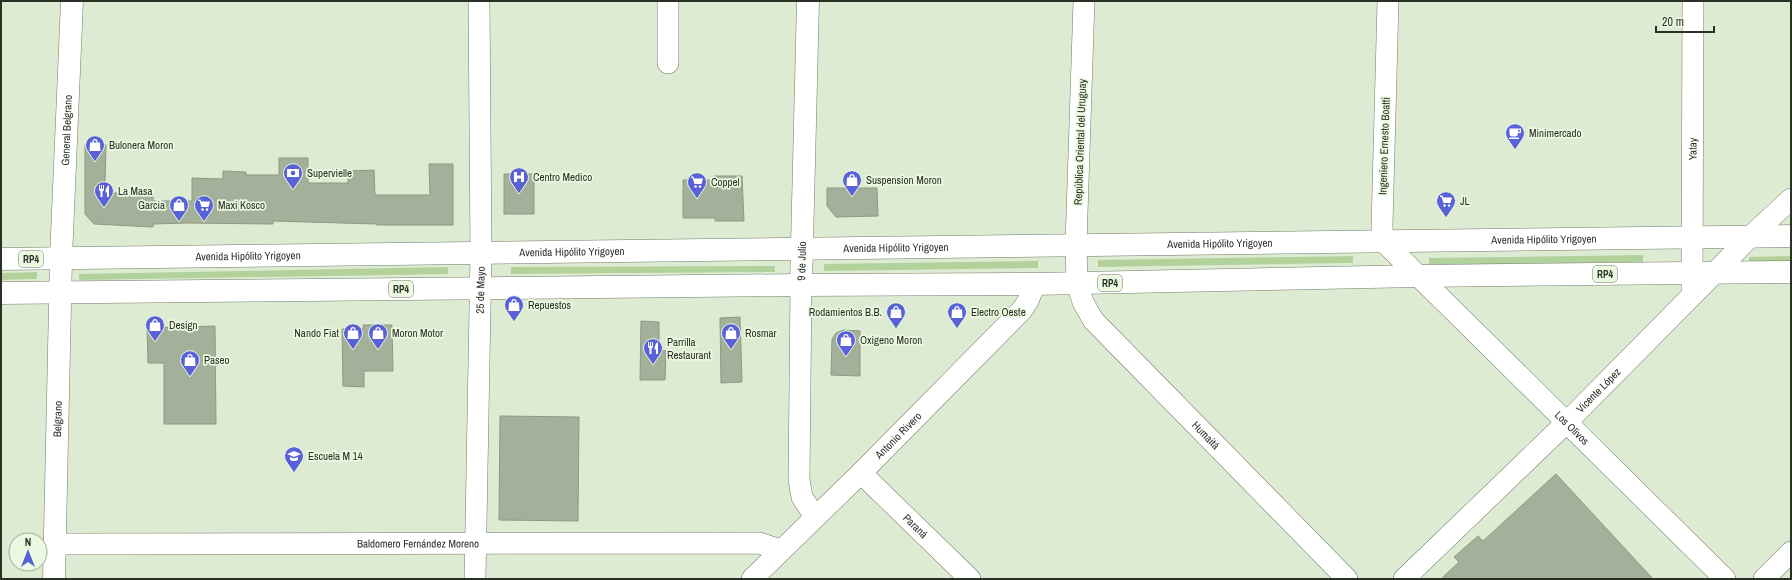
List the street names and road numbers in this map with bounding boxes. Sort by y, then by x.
street label: República Oriental del Uruguay [1071,78,1089,205]
street label: General Belgrano [58,94,75,166]
street label: Ingeniero Ernesto Boatti [1375,97,1393,195]
street label: Yatay [1685,137,1700,160]
street label: Avenida Hipólito Yrigoyen [1490,231,1597,247]
street label: Avenida Hipólito Yrigoyen [1166,236,1273,251]
street label: Avenida Hipólito Yrigoyen [842,240,949,255]
street label: 9 de Julio [794,241,809,281]
street label: Avenida Hipólito Yrigoyen [518,244,625,259]
street label: Avenida Hipólito Yrigoyen [194,248,301,264]
road number: RP4 [19,251,43,267]
street label: 25 de Mayo [473,266,488,314]
road number: RP4 [1593,266,1617,282]
road number: RP4 [1098,275,1122,291]
road number: RP4 [389,281,413,297]
street label: Vicente López [1573,364,1624,416]
street label: Belgrano [50,401,65,437]
street label: Los Olivos [1552,408,1593,448]
street label: Antonio Rivero [871,409,924,462]
street label: Humaitá [1189,418,1223,452]
street label: Paraná [900,511,931,541]
street label: Baldomero Fernández Moreno [357,536,479,551]

